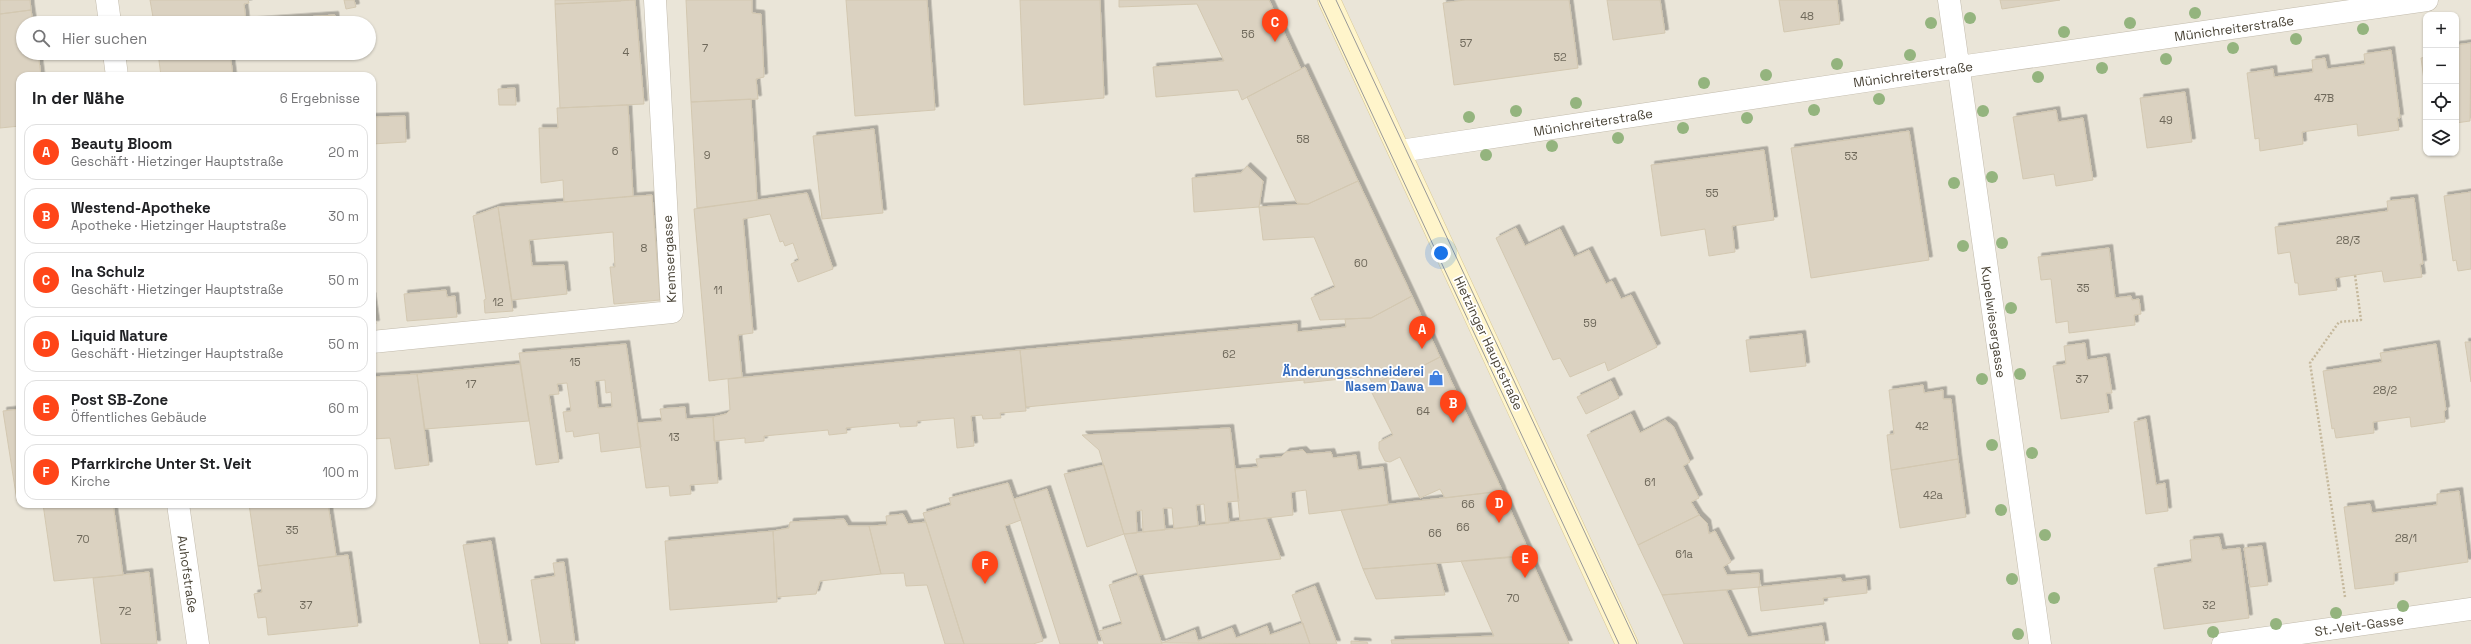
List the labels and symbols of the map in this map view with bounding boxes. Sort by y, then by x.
pin: C [1262,9,1288,42]
house number: 48 [1800,9,1814,23]
street label: Münichreiterstraße [2173,12,2295,45]
house number: 56 [1241,27,1255,41]
house number: 57 [1460,36,1472,50]
house number: 7 [702,41,708,55]
house number: 4 [623,45,630,59]
house number: 52 [1553,50,1567,64]
street label: Münichreiterstraße [1852,58,1974,91]
house number: 47B [2314,91,2334,105]
street label: Münichreiterstraße [1532,105,1654,140]
house number: 49 [2159,113,2173,127]
house number: 58 [1296,132,1310,146]
house number: 6 [612,144,619,158]
house number: 9 [704,148,711,162]
house number: 53 [1844,149,1858,163]
house number: 55 [1705,186,1719,200]
street label: Kremsergasse [659,215,680,303]
house number: 28/3 [2336,233,2360,247]
house number: 8 [641,241,648,255]
your location [1431,243,1451,263]
house number: 60 [1354,256,1368,270]
street label: Kupelwiesergasse [1977,265,2010,379]
street label: Hietzinger Hauptstraße [1450,273,1527,413]
house number: 35 [2076,281,2090,295]
house number: 11 [713,283,723,297]
house number: 12 [492,295,504,309]
pin: A [1409,316,1435,349]
house number: 59 [1583,316,1597,330]
house number: 62 [1222,347,1236,361]
house number: 15 [569,355,581,369]
place label: Änderungsschneiderei Nasem Dawa [1283,363,1424,395]
shop icon: Änderungsschneiderei Nasem Dawa [1427,369,1445,387]
house number: 37 [2076,372,2088,386]
house number: 17 [466,377,476,391]
house number: 28/2 [2373,383,2397,397]
pin: B [1440,390,1466,423]
house number: 64 [1416,404,1430,418]
house number: 42 [1915,419,1929,433]
house number: 13 [668,430,680,444]
house number: 61 [1644,475,1656,489]
house number: 42a [1923,488,1944,502]
pin: D [1486,490,1512,523]
house number: 66 [1461,497,1475,511]
house number: 66 [1456,520,1470,534]
house number: 35 [285,523,299,537]
house number: 66 [1428,526,1442,540]
house number: 28/1 [2395,531,2417,545]
house number: 70 [76,532,90,546]
street label: Auhofstraße [174,534,201,614]
pin: E [1512,545,1538,578]
house number: 61a [1675,547,1693,561]
pin: F [972,551,998,584]
house number: 70 [1506,591,1520,605]
house number: 37 [300,598,312,612]
house number: 32 [2202,598,2216,612]
house number: 72 [119,604,132,618]
street label: St.-Veit-Gasse [2313,611,2405,640]

